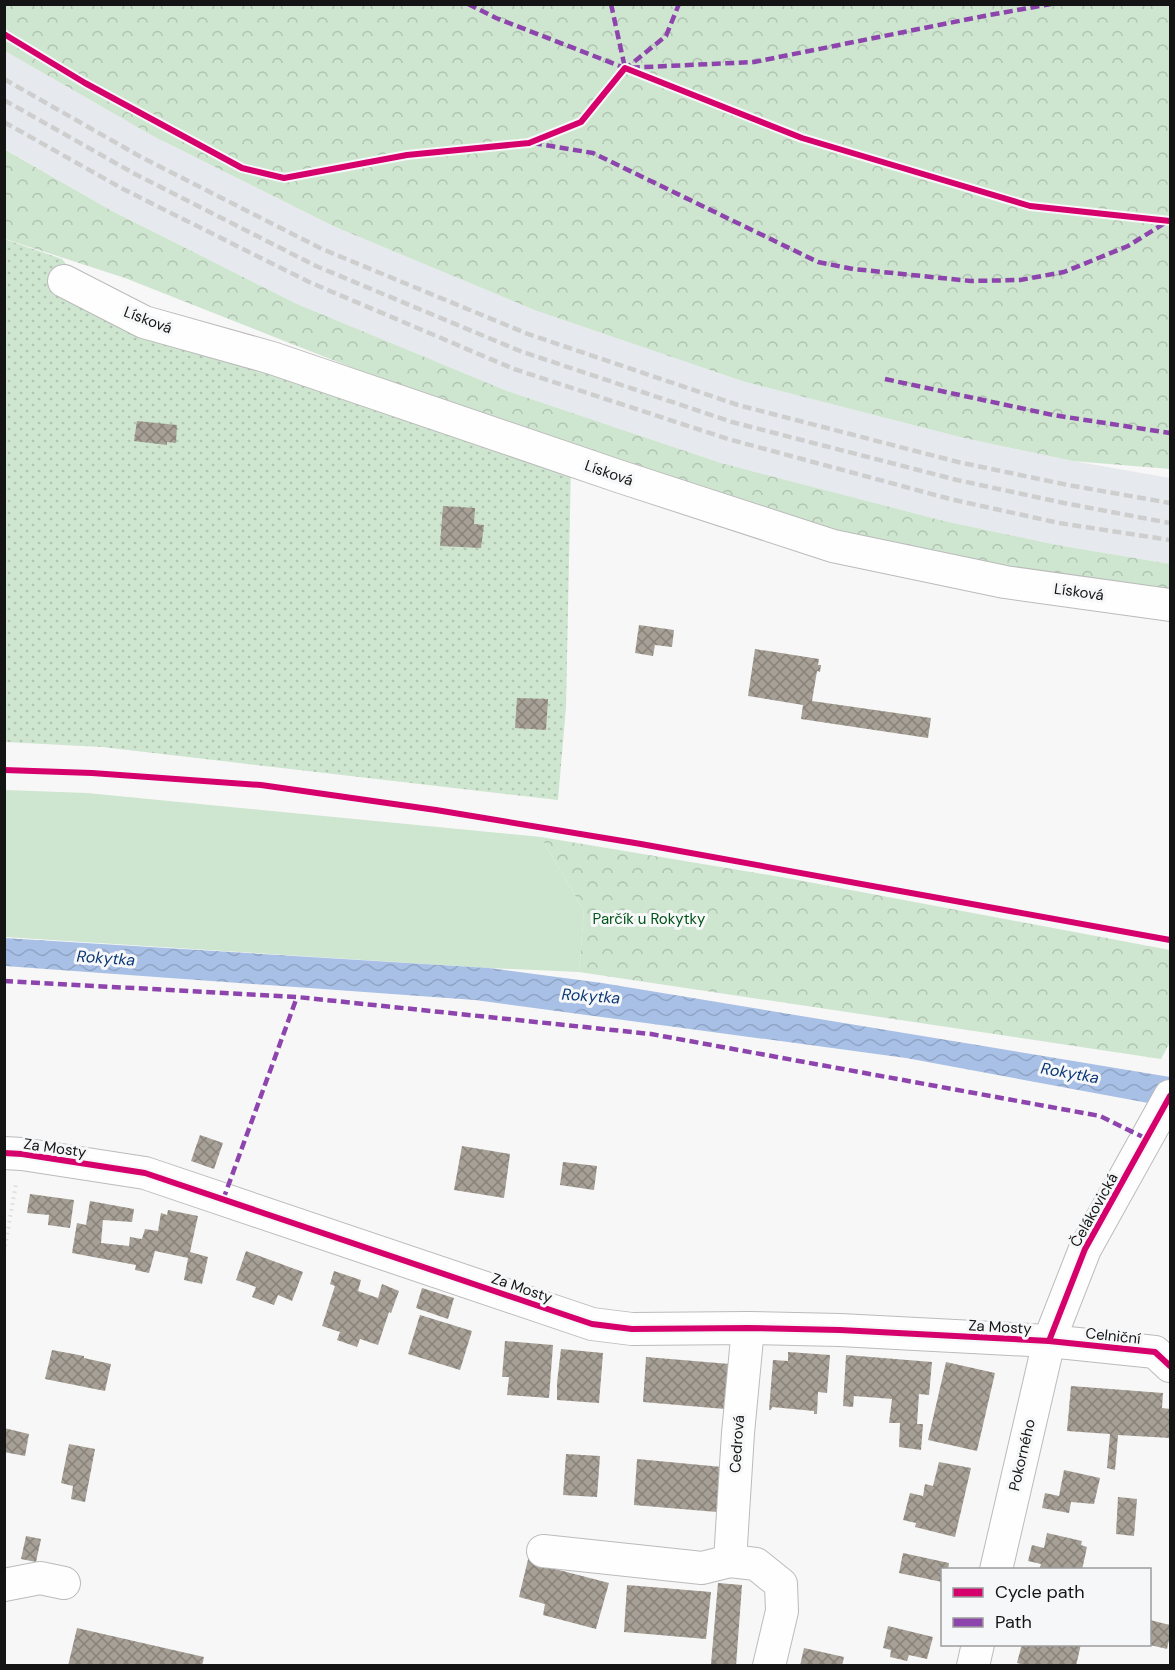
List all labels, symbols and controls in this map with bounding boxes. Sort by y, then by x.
street label: Lísková [121,302,175,338]
street label: Lísková [582,455,636,491]
street label: Lísková [1053,579,1105,605]
park label: Parčík u Rokytky [593,909,706,929]
water label: Rokytka [76,945,136,971]
water label: Rokytka [561,983,621,1009]
water label: Rokytka [1039,1058,1101,1088]
street label: Za Mosty [22,1134,88,1162]
street label: Čelákovická [1065,1169,1123,1251]
street label: Za Mosty [489,1268,556,1308]
street label: Za Mosty [968,1315,1033,1339]
street label: Celniční [1084,1323,1142,1349]
street label: Cedrová [725,1414,749,1474]
street label: Pokorného [1004,1417,1040,1493]
legend [941,1568,1151,1646]
text: Cycle path [995,1580,1085,1604]
text: Path [995,1610,1032,1634]

